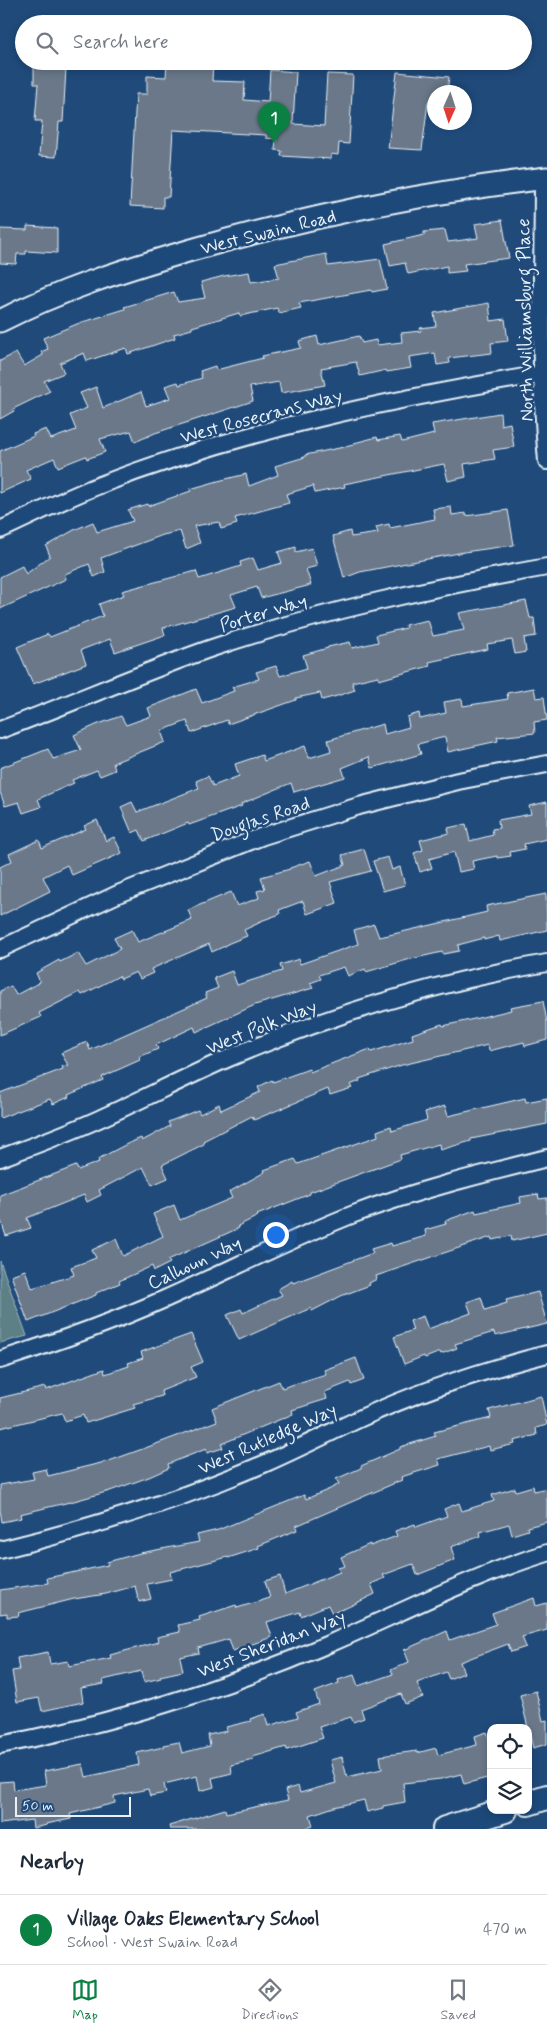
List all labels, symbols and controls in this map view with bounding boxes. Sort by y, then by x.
search box [15,15,532,70]
icon: search [33,29,61,57]
text: Search here [73,30,169,55]
north arrow [427,85,472,130]
pin: 1 [258,102,290,143]
street label: West Swain Road [198,204,339,261]
street label: North Williamsburg Place [511,218,543,422]
street label: West Rosecrans Way [178,383,345,450]
street label: Porter Way [217,588,310,639]
street label: Douglas Road [208,791,314,851]
street label: West Polk Way [203,994,321,1061]
your location [263,1222,289,1248]
street label: Calhoun Way [144,1231,246,1296]
street label: West Rutledge Way [194,1398,342,1484]
street label: West Sheridan Way [194,1605,350,1685]
map controls [487,1724,532,1814]
button: locate [487,1724,532,1769]
button: layers [487,1769,532,1814]
scale bar [15,1794,131,1817]
text: 50 m [22,1797,53,1815]
text: Nearby [20,1848,84,1876]
text: Village Oaks Elementary School [67,1907,319,1932]
text: 1 [32,1919,40,1940]
text: 470 m [483,1919,527,1940]
text: School · West Swain Road [67,1932,238,1953]
tab: Map [71,1976,99,2024]
tab: Directions [241,1976,299,2024]
tab: Saved [441,1976,476,2024]

